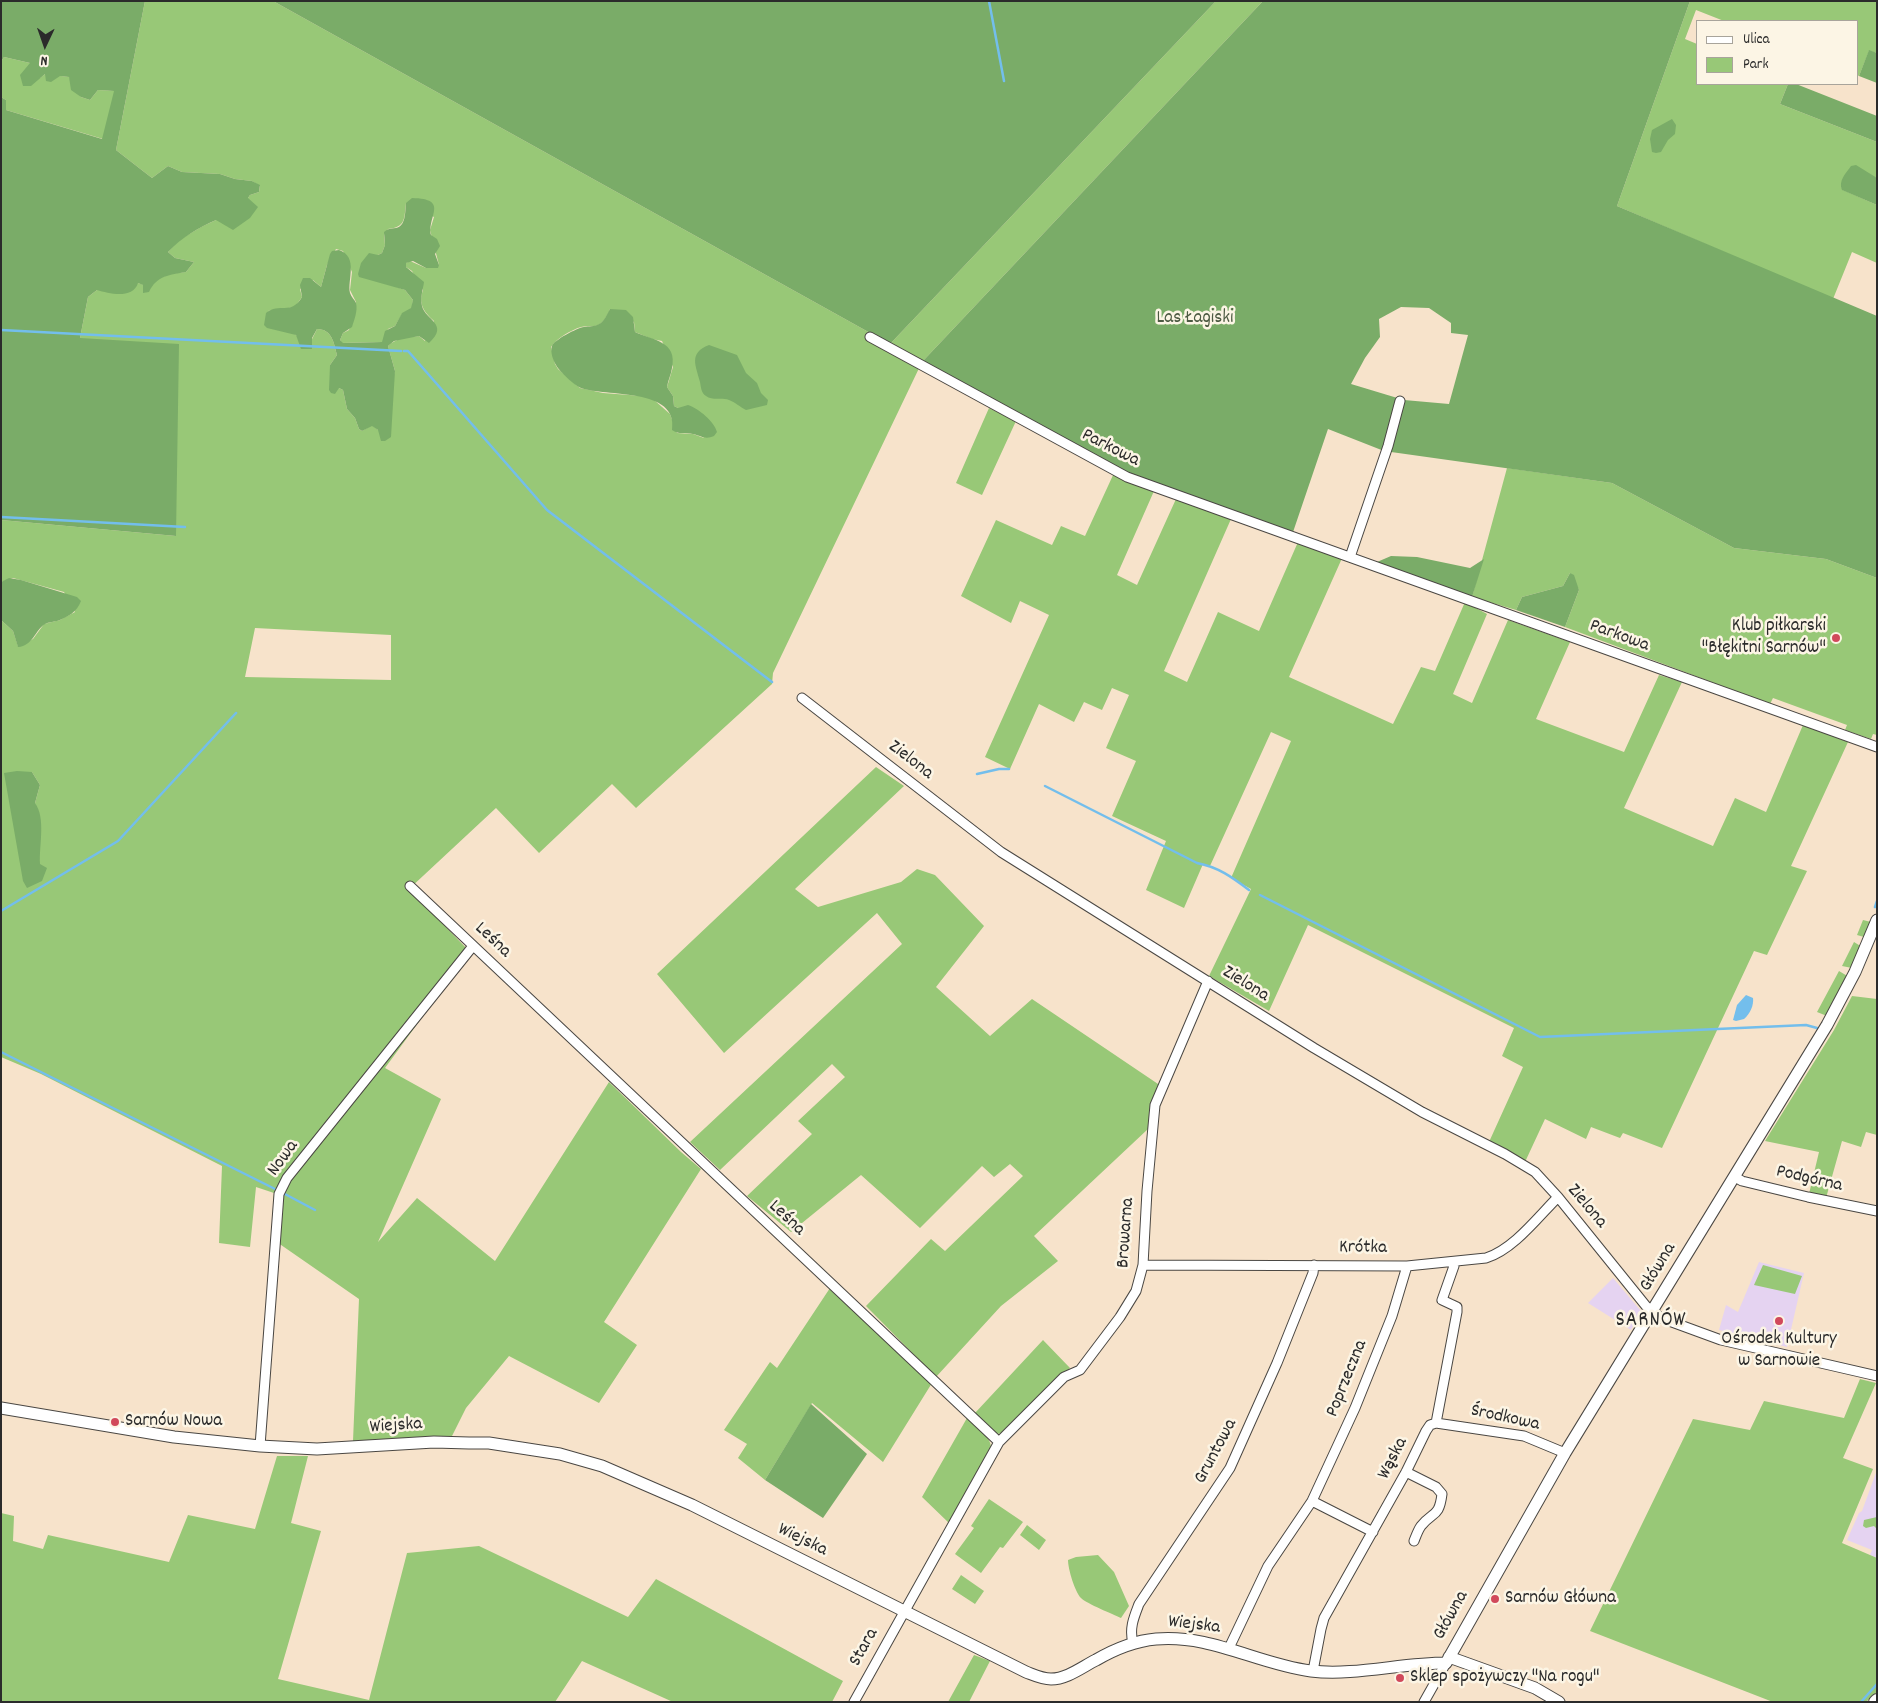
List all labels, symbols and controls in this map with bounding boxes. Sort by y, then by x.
north arrow [20,20,70,70]
legend [1696,20,1858,85]
text: Ulica [1743,29,1770,51]
text: N [40,50,48,70]
text: Park [1743,54,1769,76]
park label: Las Łagiski [1156,308,1234,330]
street label: Parkowa [1077,425,1143,473]
street label: Parkowa [1586,616,1652,658]
place label: Klub piłkarski "Błękitni Sarnów" [1702,616,1826,660]
marker: Klub piłkarski "Błękitni Sarnów" [1830,632,1842,644]
street label: Zielona [883,736,937,786]
street label: Leśna [469,918,515,964]
street label: Zielona [1217,962,1273,1008]
street label: Nowa [263,1137,305,1181]
street label: Podgórna [1774,1161,1844,1199]
street label: Zielona [1561,1180,1611,1234]
street label: Leśna [763,1196,809,1242]
street label: Browarna [1113,1197,1141,1269]
street label: Krótka [1339,1237,1387,1261]
street label: Główna [1636,1240,1682,1296]
district label: SARNÓW [1615,1309,1687,1335]
marker: Ośrodek Kultury w Sarnowie [1773,1315,1785,1327]
place label: Ośrodek Kultury w Sarnowie [1721,1329,1837,1373]
street label: Poprzeczna [1322,1337,1374,1421]
street label: Środkowa [1469,1401,1541,1437]
place label: Sarnów Nowa [125,1411,222,1433]
street label: Wiejska [369,1414,423,1440]
marker: Sarnów Nowa [109,1416,121,1428]
street label: Gruntowa [1190,1416,1244,1488]
street label: Wąska [1374,1434,1414,1484]
street label: Wiejska [773,1519,831,1563]
street label: Główna [1429,1587,1475,1645]
place label: Sarnów Główna [1505,1588,1616,1610]
marker: Sarnów Główna [1489,1593,1501,1605]
street label: Wiejska [1167,1611,1221,1641]
street label: Stara [845,1625,885,1671]
place label: Sklep spożywczy "Na rogu" [1410,1667,1600,1689]
marker: Sklep spożywczy "Na rogu" [1394,1672,1406,1684]

